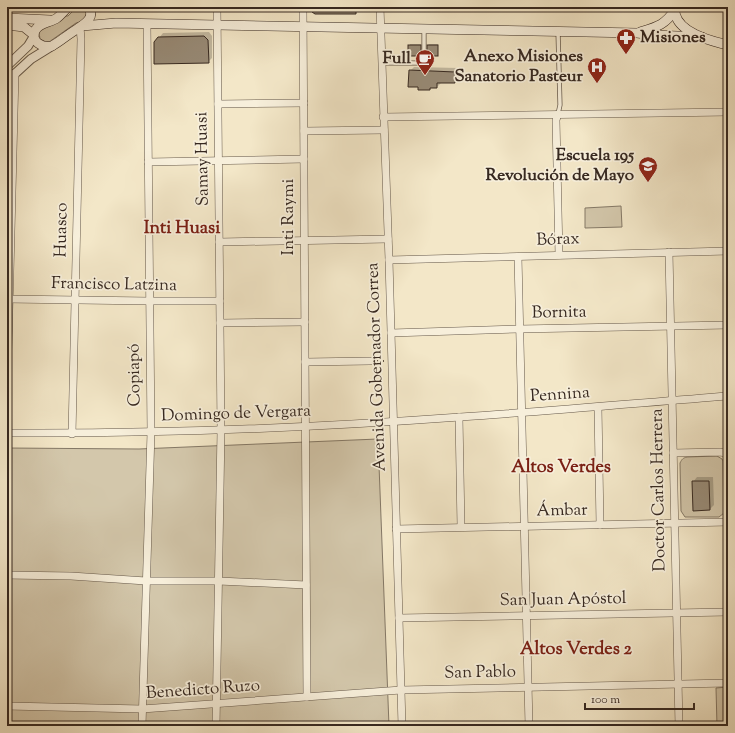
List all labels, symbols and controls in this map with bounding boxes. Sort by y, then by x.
place label: Misiones [640,26,706,50]
pharmacy icon: Misiones [615,27,637,55]
place label: Anexo Misiones Sanatorio Pasteur [454,45,584,89]
place label: Full [383,47,411,71]
cafe icon: Full [414,48,436,76]
hospital icon: Anexo Misiones Sanatorio Pasteur [586,56,608,84]
street label: Samay Huasi [190,111,216,206]
place label: Escuela 195 Revolución de Mayo [486,144,634,188]
school or university icon: Escuela 195 Revolución de Mayo [637,155,659,183]
street label: Inti Raymi [277,178,301,255]
street label: Huasco [50,202,74,258]
district label: Inti Huasi [144,216,221,242]
street label: Bórax [536,227,580,253]
street label: Avenida Gobernador Correa [361,262,393,472]
street label: Francisco Latzina [51,272,177,298]
street label: Bornita [531,301,587,325]
street label: Copiapó [122,343,148,407]
street label: Pennina [529,381,591,409]
street label: Domingo de Vergara [161,399,312,429]
street label: Doctor Carlos Herrera [646,408,672,572]
district label: Altos Verdes [511,455,611,481]
street label: Ámbar [536,499,588,523]
street label: San Juan Apóstol [499,587,627,613]
district label: Altos Verdes 2 [520,637,633,663]
street label: San Pablo [444,660,516,686]
street label: Benedicto Ruzo [145,674,261,706]
scale bar [585,685,694,711]
text: 100 m [591,691,620,709]

